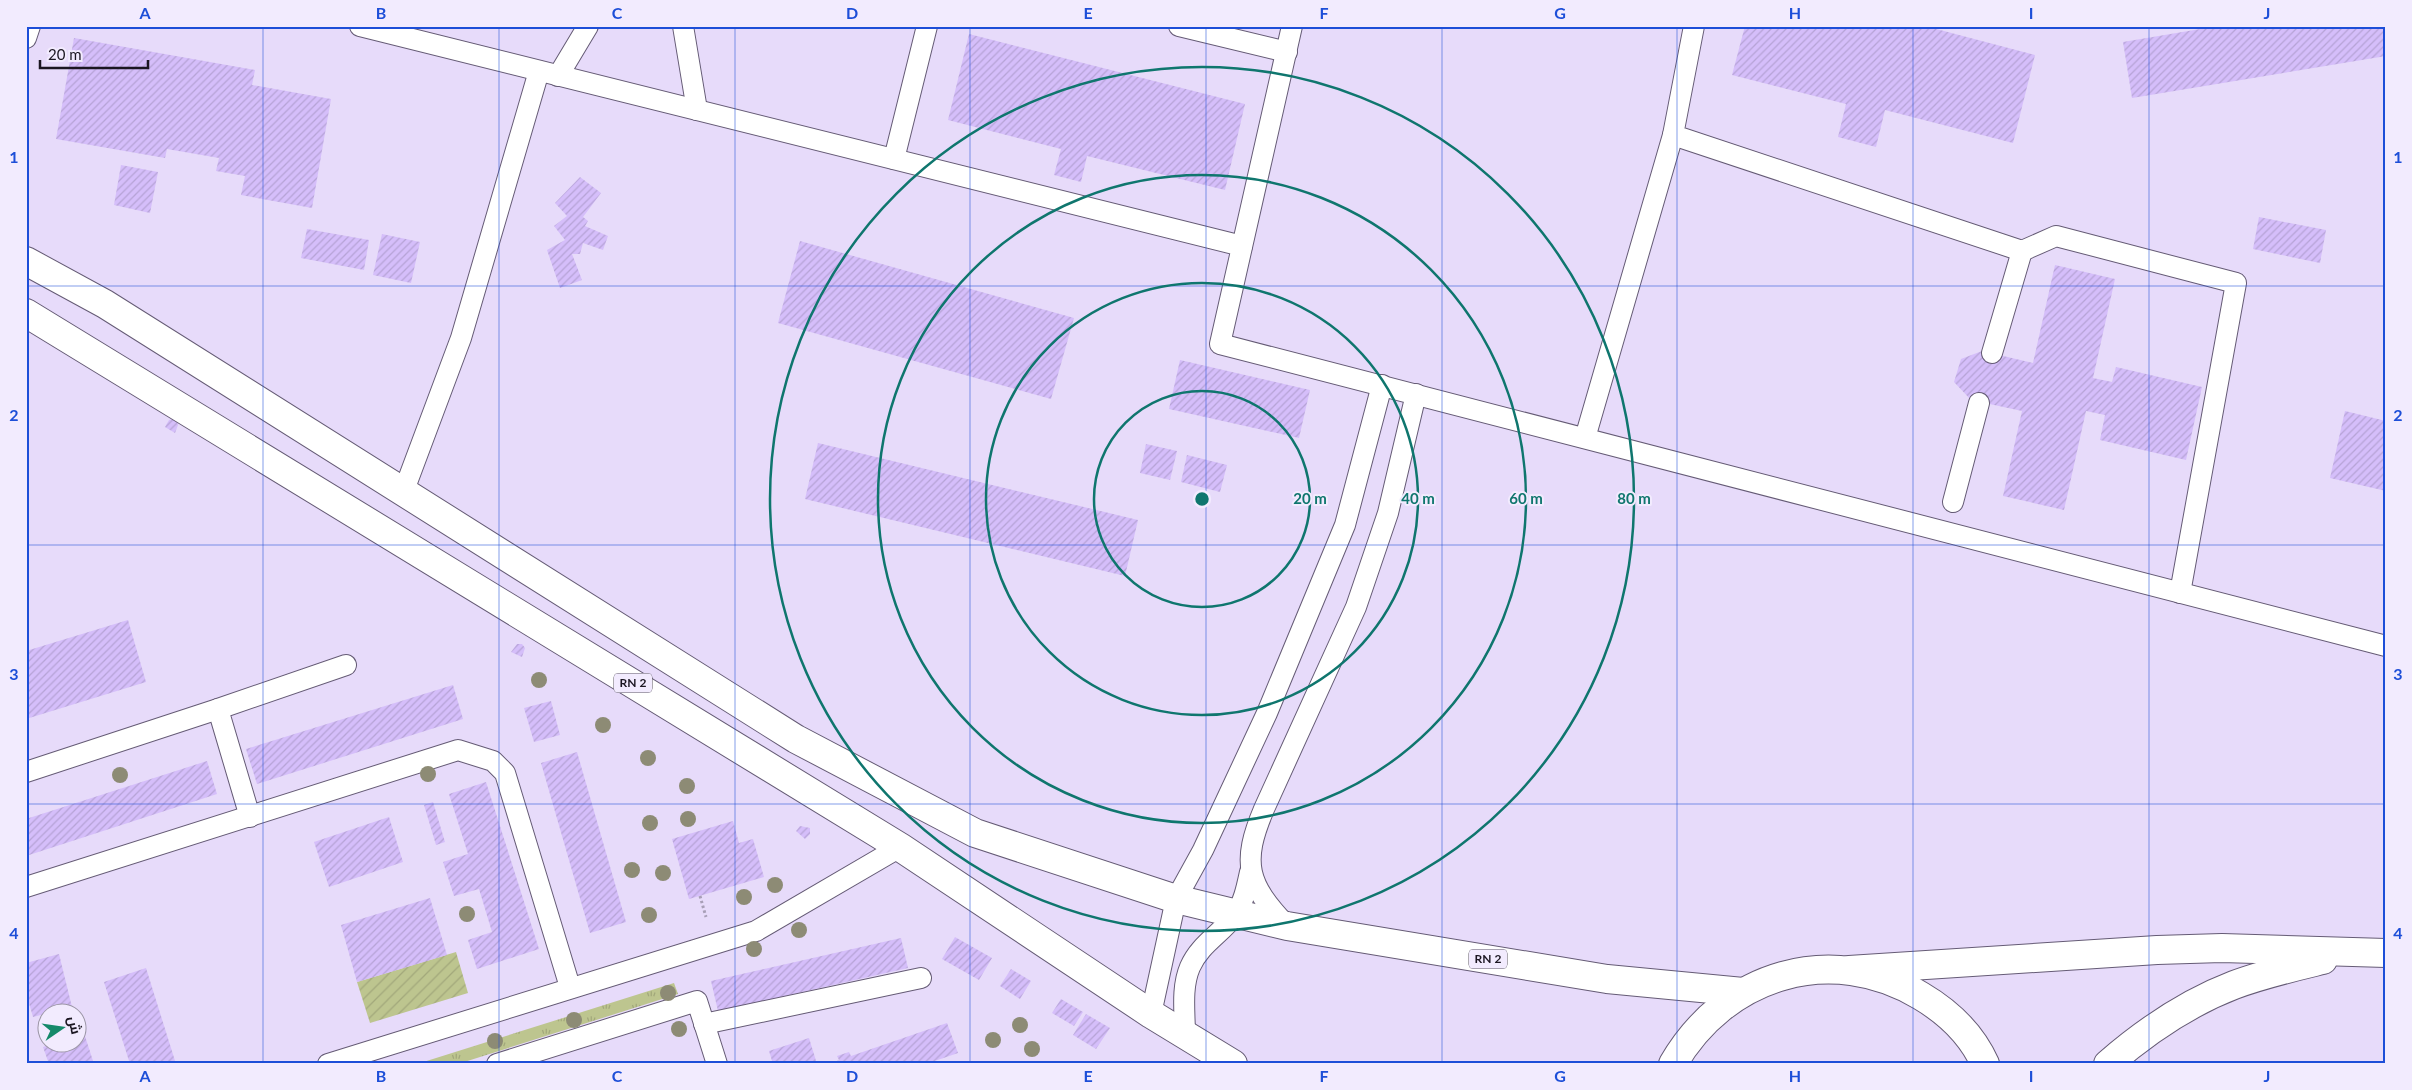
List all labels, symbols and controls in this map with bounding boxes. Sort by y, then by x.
text: A [138,3,151,22]
text: B [376,3,386,22]
text: C [612,3,623,22]
text: D [846,3,858,22]
text: E [1083,3,1093,22]
text: F [1319,3,1329,22]
text: G [1554,3,1566,22]
text: H [1789,3,1801,22]
text: I [2029,3,2033,22]
text: J [2264,3,2270,22]
scale bar [40,38,148,70]
text: 20 m [48,45,82,63]
text: 1 [9,147,19,166]
text: 1 [2393,147,2403,166]
text: 2 [9,405,19,424]
text: 2 [2393,405,2403,424]
text: 20 m [1293,489,1327,507]
text: 40 m [1401,489,1435,507]
text: 60 m [1509,489,1543,507]
text: 80 m [1617,489,1651,507]
centre of rings [1193,490,1211,508]
text: 3 [9,664,19,683]
text: 3 [2393,664,2403,683]
road number: RN 2 [614,674,652,692]
text: 4 [9,923,19,942]
text: 4 [2393,923,2403,942]
road number: RN 2 [1469,950,1507,969]
north arrow [38,1002,88,1052]
text: ش [64,1014,85,1036]
text: A [138,1066,151,1085]
text: B [376,1066,386,1085]
text: C [612,1066,623,1085]
text: D [846,1066,858,1085]
text: E [1083,1066,1093,1085]
text: F [1319,1066,1329,1085]
text: G [1554,1066,1566,1085]
text: H [1789,1066,1801,1085]
text: I [2029,1066,2033,1085]
text: J [2264,1066,2270,1085]

